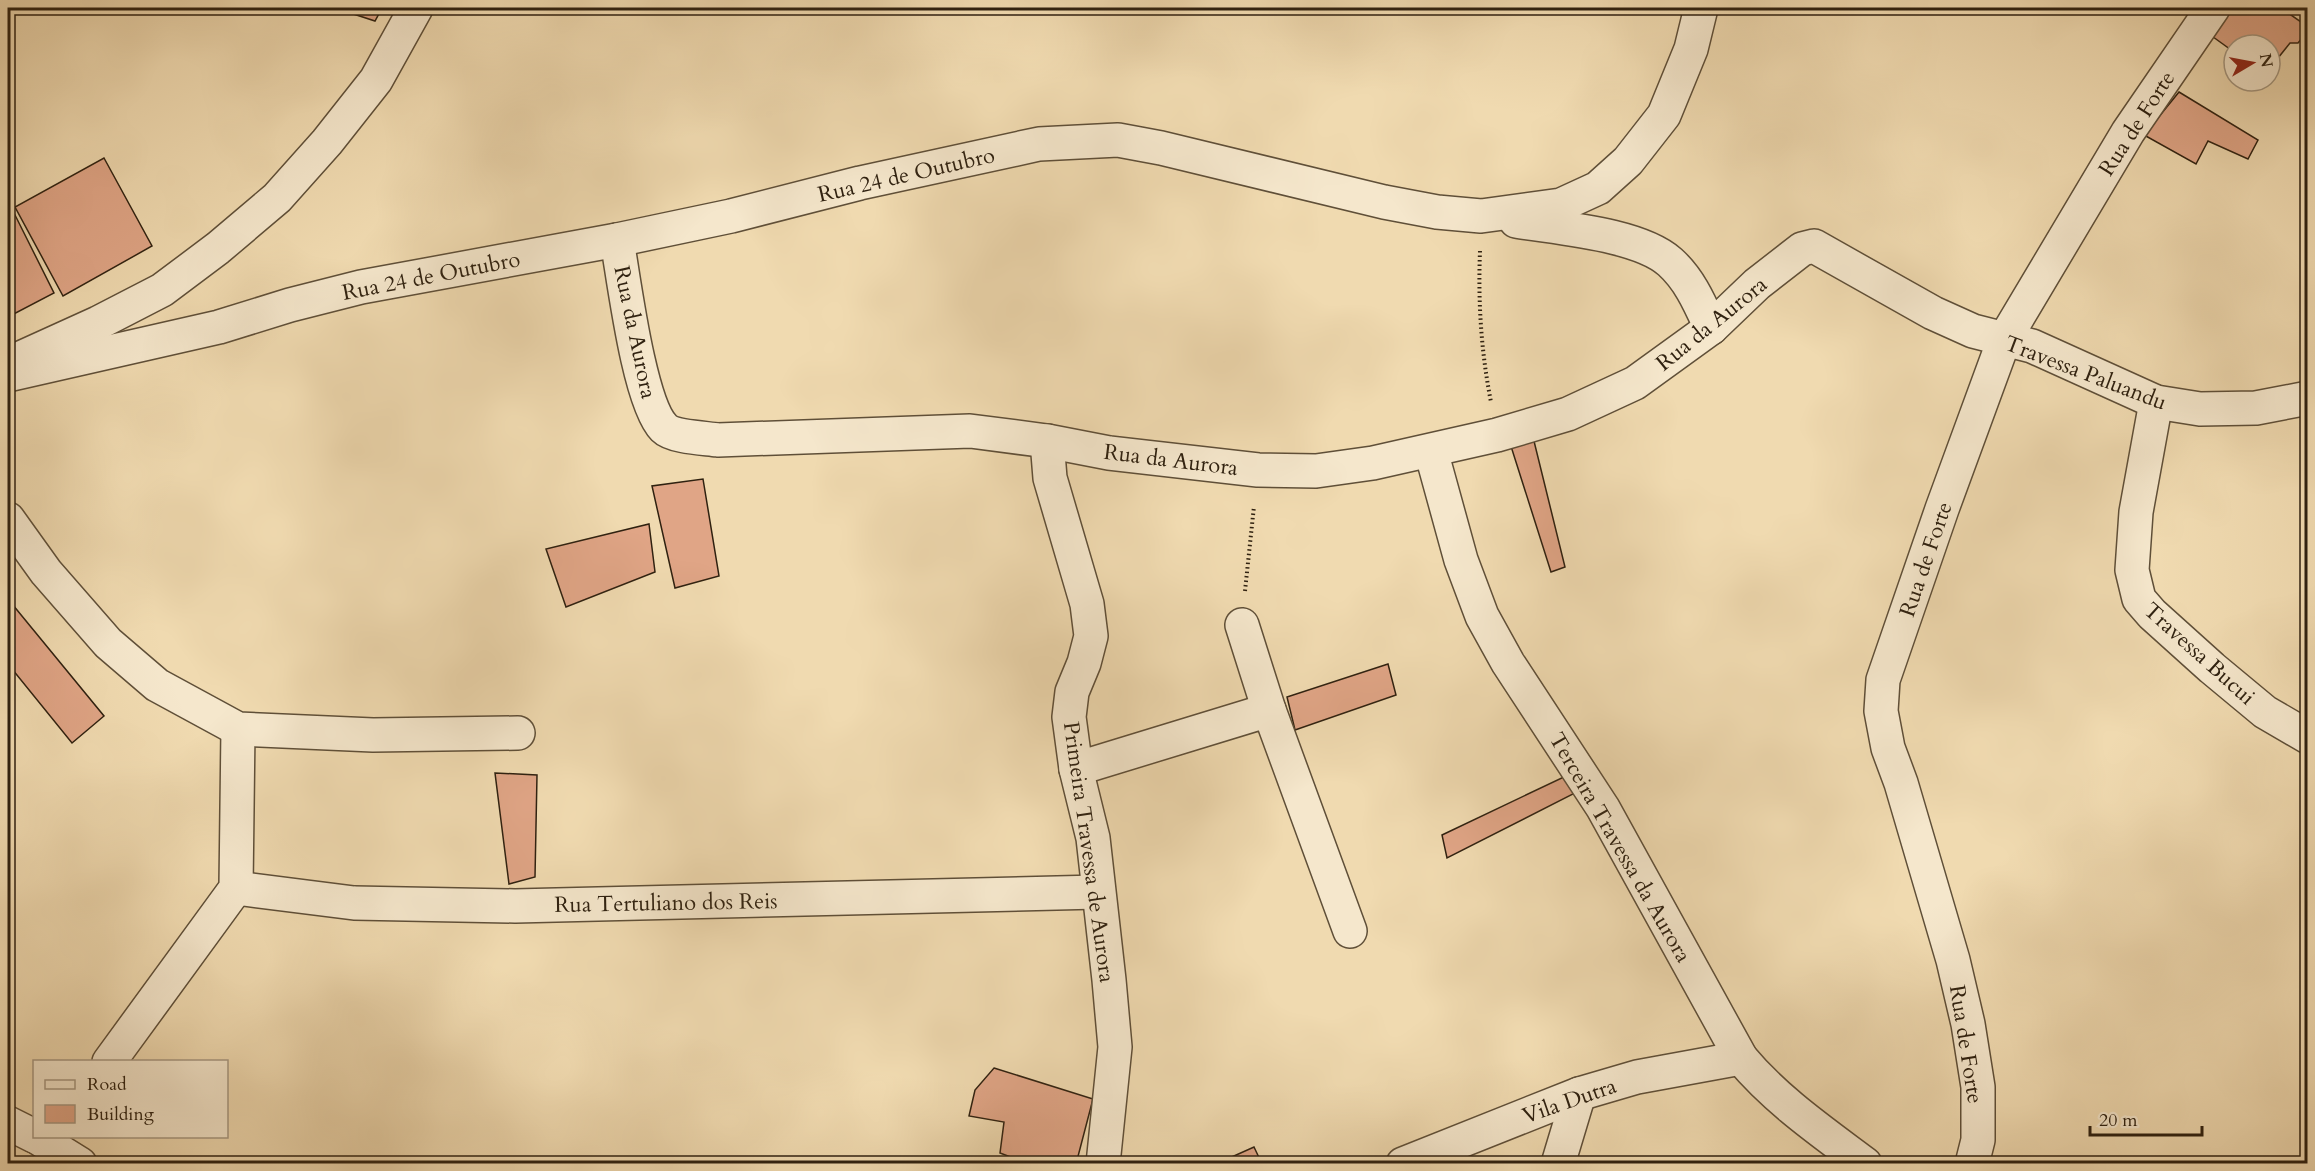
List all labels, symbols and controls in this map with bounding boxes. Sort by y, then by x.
north arrow [2222,33,2282,93]
text: N [2254,52,2278,69]
street label: Rua de Forte [2092,65,2182,182]
street label: Rua 24 de Outubro [815,140,998,210]
street label: Rua 24 de Outubro [340,244,523,308]
street label: Rua da Aurora [606,263,664,402]
street label: Rua da Aurora [1650,269,1774,378]
street label: Travessa Paluandu [2000,328,2171,418]
street label: Rua da Aurora [1102,437,1240,483]
street label: Rua de Forte [1892,498,1960,621]
street label: Travessa Bucui [2137,596,2261,712]
street label: Primeira Travessa de Aurora [1056,720,1122,985]
street label: Terceira Travessa da Aurora [1542,727,1699,968]
street label: Rua Tertuliano dos Reis [554,886,778,920]
street label: Rua de Forte [1942,983,1990,1106]
legend [33,1060,228,1138]
street label: Vila Dutra [1518,1071,1621,1131]
text: Road [87,1072,127,1097]
scale bar [2090,1099,2202,1137]
text: Building [87,1102,155,1127]
text: 20 m [2099,1108,2138,1133]

